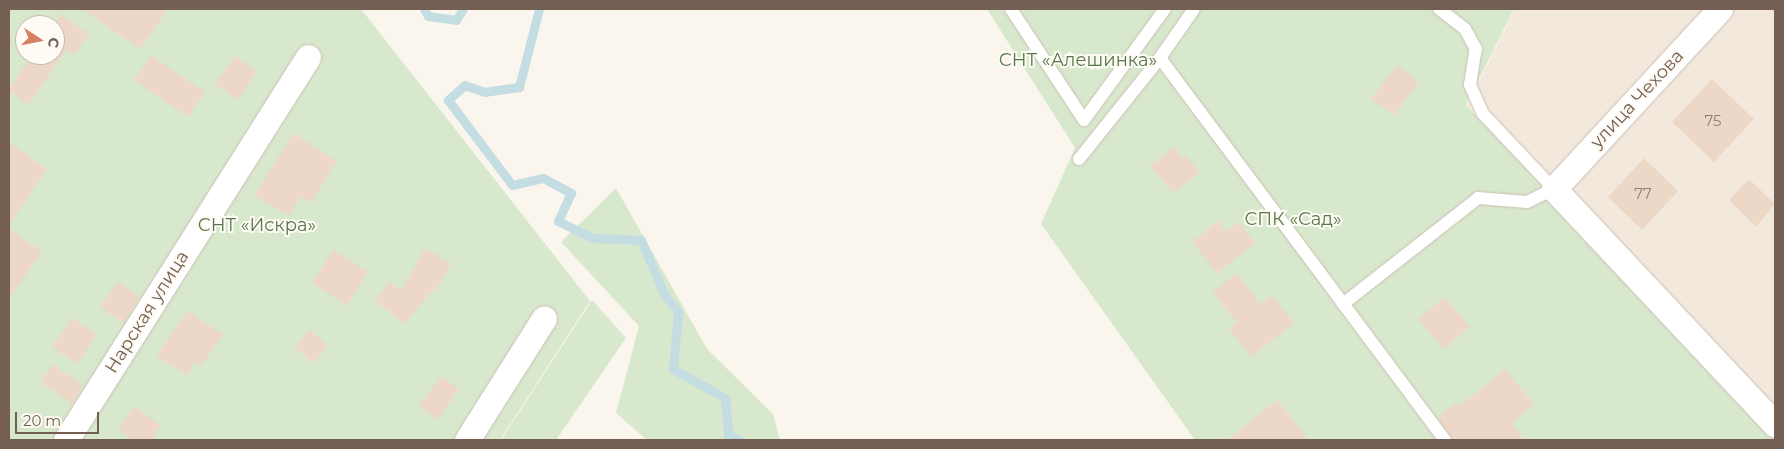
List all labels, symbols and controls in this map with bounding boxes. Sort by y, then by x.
north arrow [15,15,65,65]
text: С [44,36,64,49]
street label: улица Чехова [1586,45,1688,153]
park label: СНТ «Алешинка» [999,49,1157,71]
house number: 75 [1704,112,1722,130]
house number: 77 [1634,185,1652,203]
park label: СПК «Сад» [1244,208,1342,230]
park label: СНТ «Искра» [198,214,316,236]
street label: Нарская улица [101,247,193,377]
scale bar [18,402,101,434]
text: 20 m [23,411,61,430]

